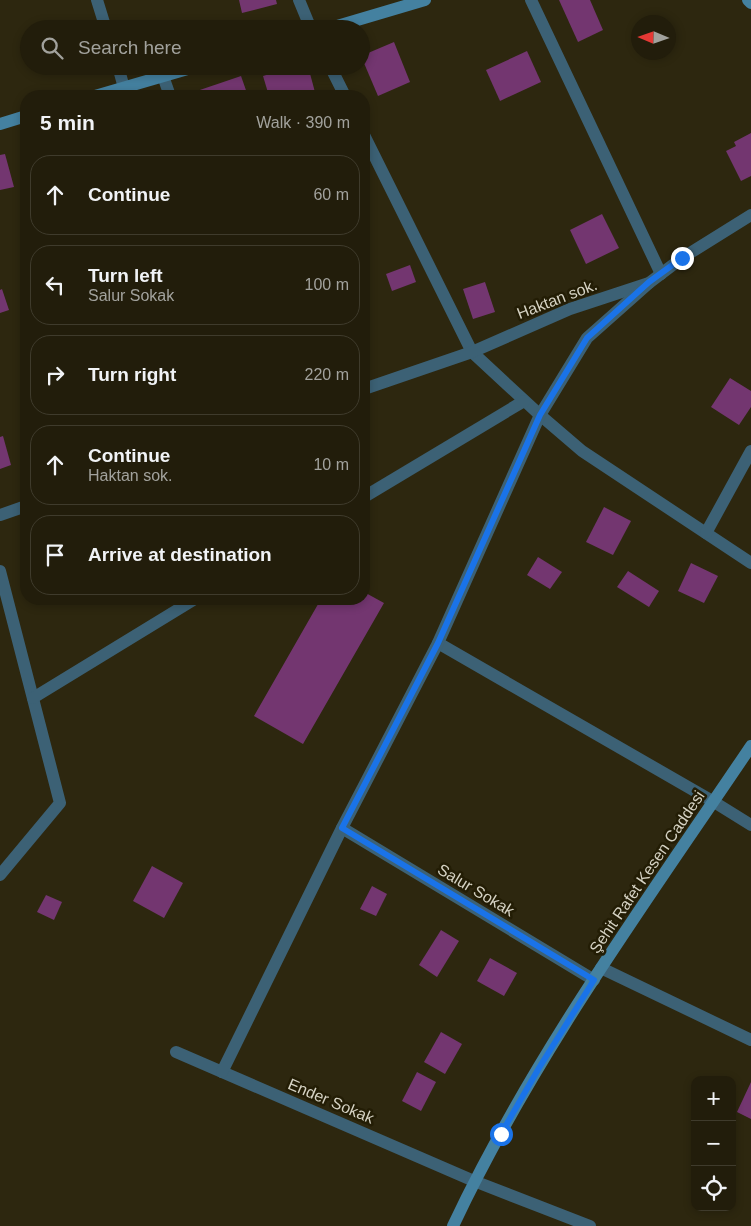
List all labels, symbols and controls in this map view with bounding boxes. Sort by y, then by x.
north arrow [631,15,676,60]
search box [20,20,370,75]
icon: search [38,34,66,62]
text: Search here [78,37,182,58]
text: 5 min [40,111,95,134]
text: Walk · 390 m [256,114,350,131]
icon: ahead [41,181,69,209]
text: Continue [88,184,170,205]
text: 60 m [313,186,349,203]
route end [671,247,694,270]
text: Turn left [88,265,163,286]
icon: left [41,271,69,299]
text: 100 m [305,276,349,293]
street label: Haktan sok. [515,276,599,322]
text: Salur Sokak [88,287,174,304]
icon: right [41,361,69,389]
text: Turn right [88,364,176,385]
text: 220 m [305,366,349,383]
text: Continue [88,445,170,466]
icon: ahead [41,451,69,479]
text: 10 m [313,456,349,473]
text: Haktan sok. [88,467,172,484]
icon: arrive [41,541,69,569]
text: Arrive at destination [88,544,272,565]
street label: Şehit Rafet Kesen Caddesi [586,788,708,956]
street label: Salur Sokak [435,860,518,920]
street label: Ender Sokak [286,1075,377,1127]
map controls [691,1076,736,1211]
button: + [691,1076,736,1121]
button: − [691,1121,736,1166]
route start [490,1123,513,1146]
button: locate [691,1166,736,1211]

